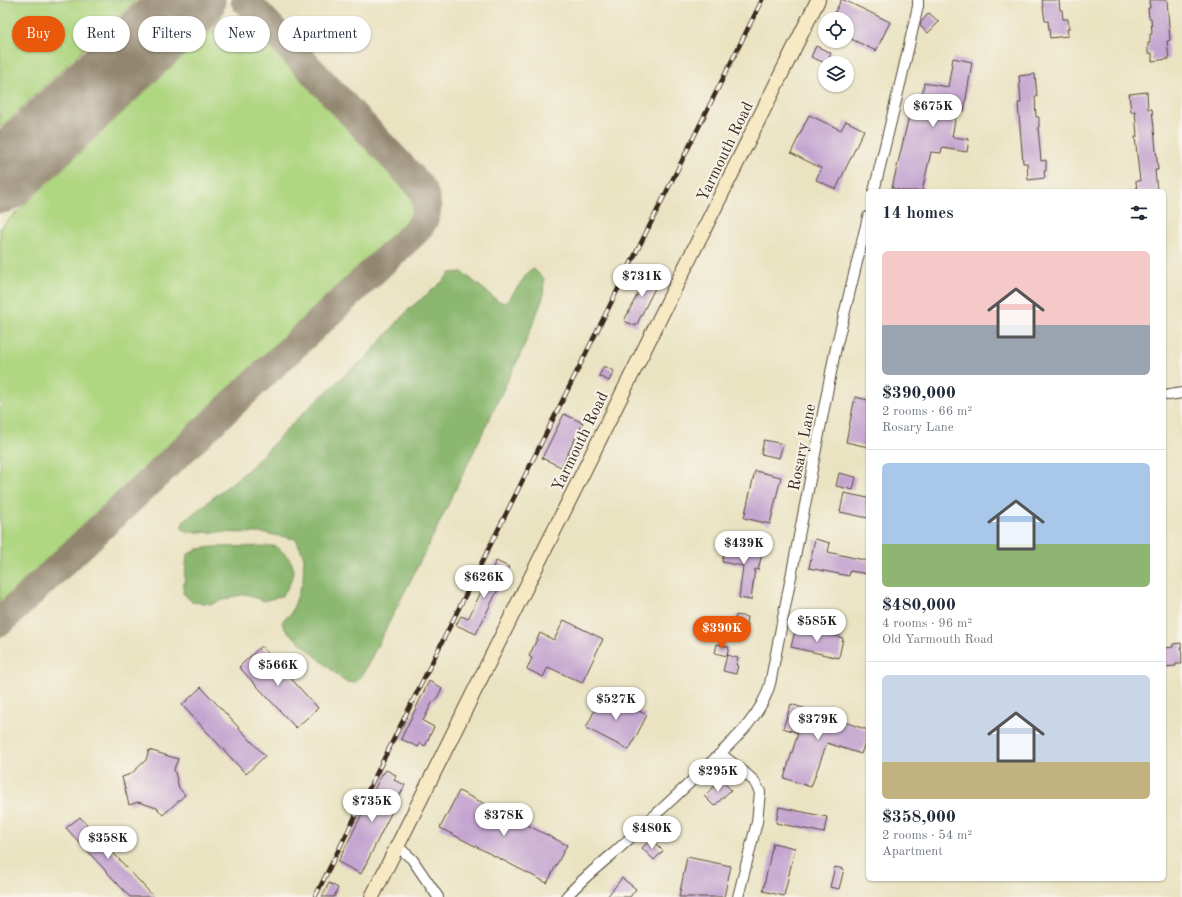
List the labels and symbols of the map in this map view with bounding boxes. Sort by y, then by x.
pin: $675K [905,94,961,128]
street label: Yarmouth Road [695,100,757,204]
pin: $731K [614,264,670,298]
street label: Yarmouth Road [550,390,612,494]
street label: Rosary Lane [787,402,819,492]
pin: $439K [716,531,772,565]
pin: $626K [456,565,512,599]
pin: $585K [789,609,845,643]
pin: $390K [694,616,750,650]
pin: $566K [250,653,306,687]
pin: $527K [588,687,644,721]
pin: $379K [790,707,846,741]
pin: $295K [690,759,746,793]
pin: $735K [344,789,400,823]
pin: $378K [476,803,532,837]
pin: $480K [624,816,680,850]
pin: $358K [80,826,136,860]

